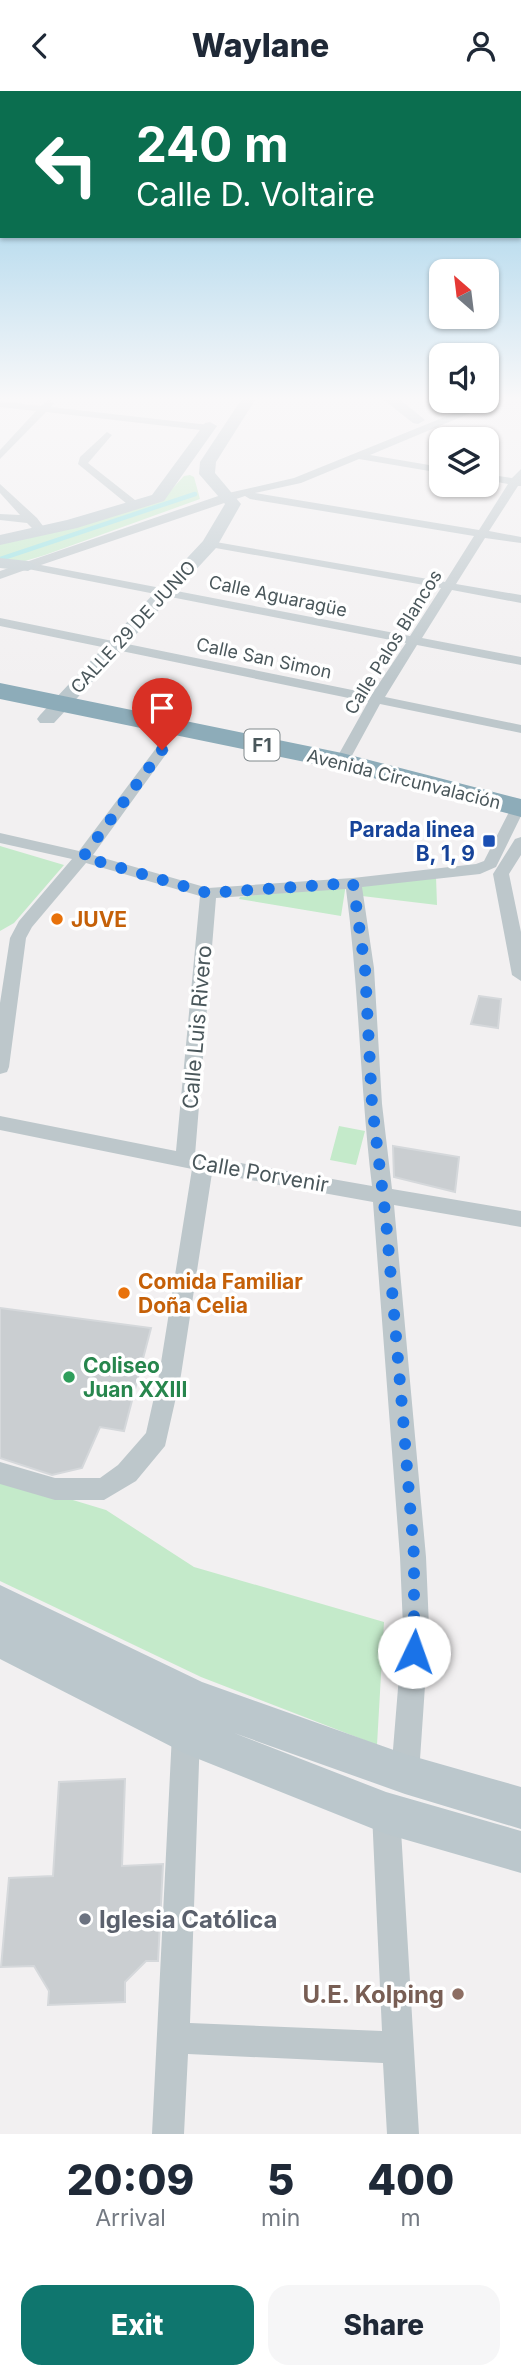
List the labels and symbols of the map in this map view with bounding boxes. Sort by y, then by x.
north arrow [429,259,499,329]
street label: CALLE 29 DE JUNIO [66,556,200,698]
street label: Calle Palos Blancos [340,566,446,718]
street label: Calle Aguaragüe [207,571,349,621]
street label: Calle San Simon [194,633,334,683]
pin [132,678,192,750]
road number: F1 [244,729,280,761]
street label: Avenida Circunvalación [305,745,503,813]
place label: Parada linea B, 1, 9 [349,817,475,866]
marker: Parada linea B, 1, 9 [481,833,497,849]
place label: JUVE [71,907,127,932]
marker: JUVE [49,911,65,927]
street label: Calle Luis Rivero [177,944,217,1110]
street label: Calle Porvenir [190,1149,331,1197]
place label: Comida Familiar Doña Celia [138,1269,303,1318]
marker: Comida Familiar Doña Celia [116,1285,132,1301]
place label: Coliseo Juan XXIII [83,1353,187,1402]
marker: Coliseo Juan XXIII [61,1369,77,1385]
position arrow [377,1615,451,1689]
place label: Iglesia Católica [99,1905,278,1934]
marker: Iglesia Católica [77,1911,93,1927]
place label: U.E. Kolping [302,1980,444,2009]
marker: U.E. Kolping [450,1986,466,2002]

